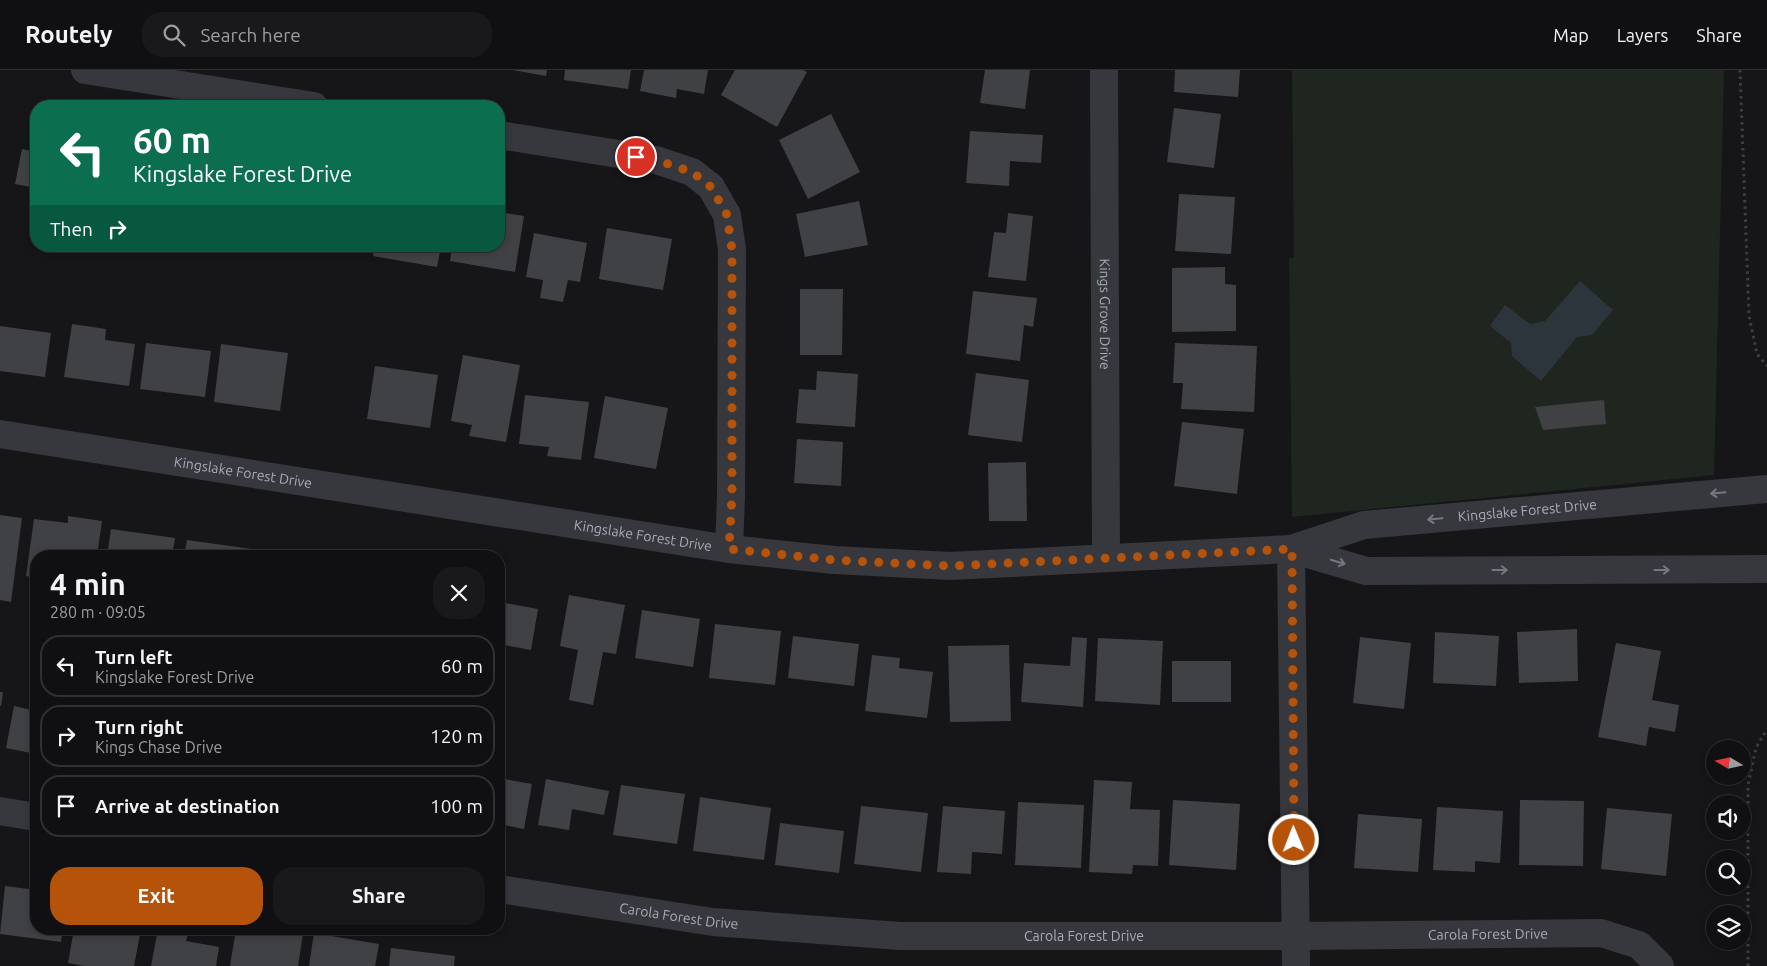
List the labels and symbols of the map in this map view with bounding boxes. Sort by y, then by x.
pin [615,136,657,178]
street label: Kings Grove Drive [1097,258,1113,370]
street label: Kingslake Forest Drive [173,454,313,491]
one-way arrow [1711,488,1727,498]
street label: Kingslake Forest Drive [1457,496,1598,525]
one-way arrow [1427,514,1443,524]
street label: Kingslake Forest Drive [573,517,713,554]
one-way arrow [1330,558,1346,568]
one-way arrow [1491,565,1507,575]
one-way arrow [1654,565,1670,575]
north arrow [1706,740,1751,785]
position arrow [1267,813,1319,865]
street label: Carola Forest Drive [618,900,739,932]
street label: Carola Forest Drive [1428,926,1548,943]
street label: Carola Forest Drive [1024,928,1144,944]

